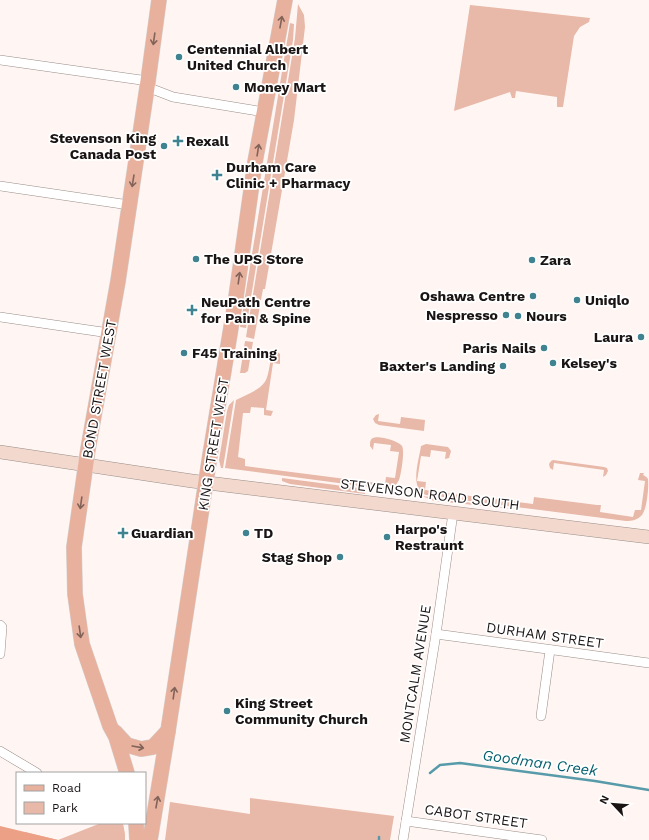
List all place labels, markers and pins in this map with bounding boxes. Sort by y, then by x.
place label: Centennial Albert United Church [187,41,308,73]
marker: Centennial Albert United Church [174,52,184,62]
place label: Money Mart [244,79,326,95]
marker: Money Mart [231,82,241,92]
place label: Stevenson King Canada Post [50,130,156,162]
place label: Rexall [186,133,229,149]
marker: Rexall [173,136,183,146]
marker: Stevenson King Canada Post [159,141,169,151]
place label: Durham Care Clinic + Pharmacy [226,159,351,191]
marker: Durham Care Clinic + Pharmacy [211,169,223,181]
place label: The UPS Store [204,251,304,267]
place label: Zara [540,252,572,268]
marker: The UPS Store [191,254,201,264]
marker: Zara [527,255,537,265]
place label: Oshawa Centre [420,288,525,304]
marker: Oshawa Centre [528,291,538,301]
place label: Uniqlo [585,292,629,308]
place label: NeuPath Centre for Pain & Spine [201,294,311,326]
marker: Uniqlo [572,295,582,305]
marker: NeuPath Centre for Pain & Spine [186,304,198,316]
place label: Nespresso [426,307,498,323]
place label: Nours [526,308,567,324]
marker: Nespresso [501,310,511,320]
marker: Nours [513,311,523,321]
place label: Laura [594,329,634,345]
marker: Laura [636,332,646,342]
place label: Paris Nails [462,340,537,356]
marker: Paris Nails [539,343,549,353]
place label: F45 Training [192,345,277,361]
marker: F45 Training [179,348,189,358]
place label: Kelsey's [561,355,617,371]
place label: Baxter's Landing [379,358,495,374]
marker: Kelsey's [548,358,558,368]
marker: Baxter's Landing [498,361,508,371]
place label: Harpo's Restraunt [395,521,464,553]
place label: Guardian [131,525,193,541]
place label: TD [254,525,273,541]
marker: Guardian [118,528,128,538]
marker: TD [241,528,251,538]
marker: Harpo's Restraunt [382,532,392,542]
place label: Stag Shop [262,549,332,565]
marker: Stag Shop [335,552,345,562]
place label: King Street Community Church [235,695,368,727]
marker: King Street Community Church [222,706,232,716]

